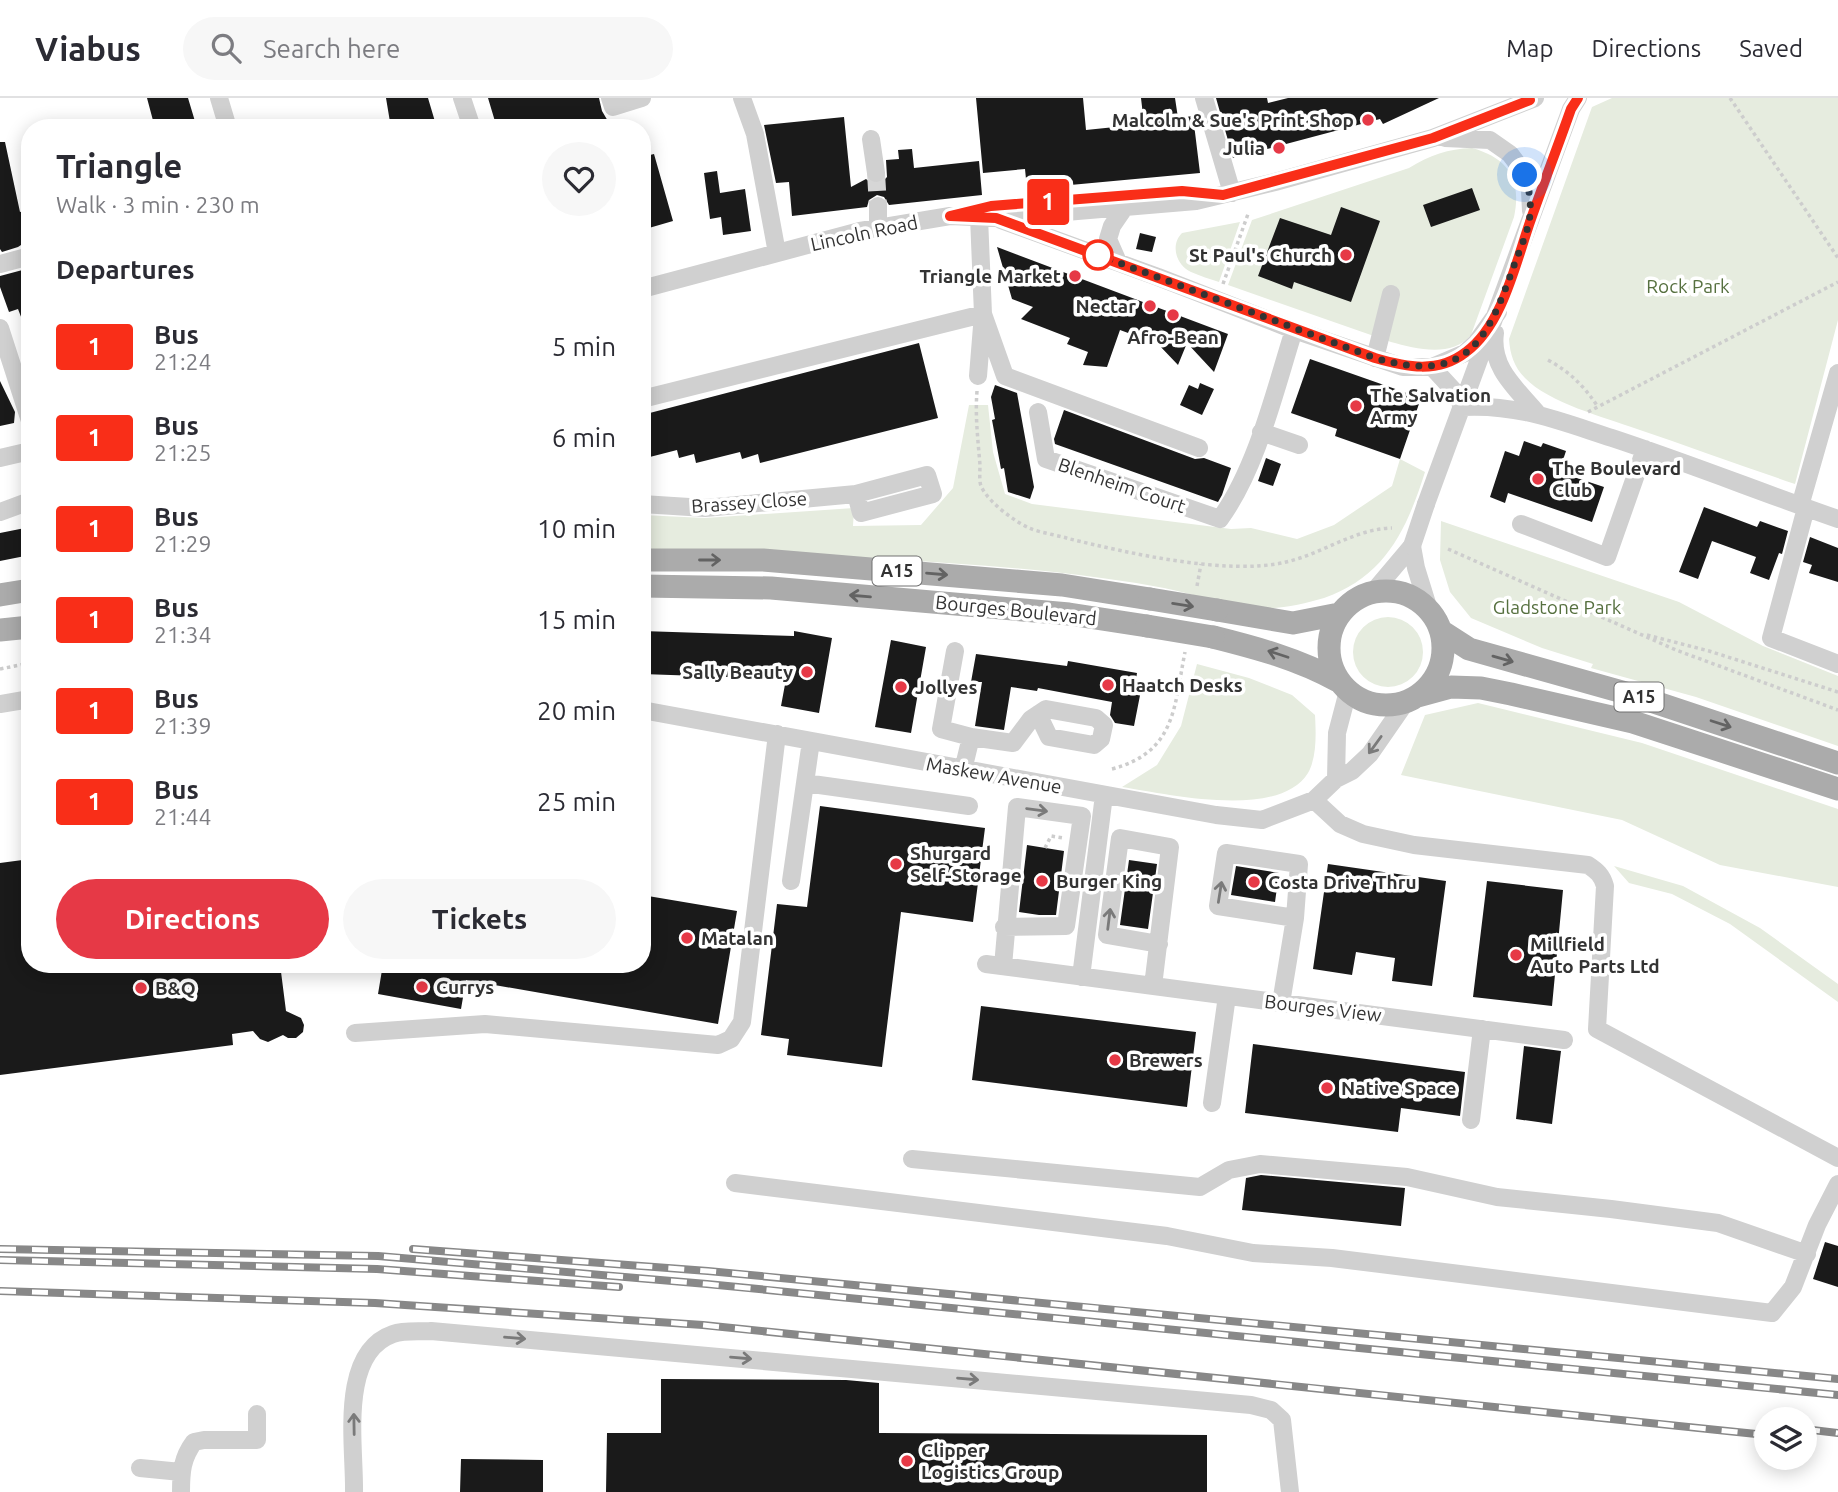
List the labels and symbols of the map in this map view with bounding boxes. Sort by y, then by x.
place label: Malcolm & Sue's Print Shop [1112,109,1354,131]
marker: Malcolm & Sue's Print Shop [1360,112,1376,128]
place label: Julia [1223,137,1265,159]
marker: Julia [1271,140,1287,156]
your location [1507,157,1542,192]
line badge: 1 [1025,179,1071,225]
street label: Lincoln Road [808,211,920,255]
unlabelled marker [1083,240,1113,270]
place label: St Paul's Church [1189,244,1332,266]
marker: St Paul's Church [1338,247,1354,263]
place label: Triangle Market [920,265,1061,287]
marker: Triangle Market [1067,268,1083,284]
park label: Rock Park [1646,275,1730,297]
place label: Nectar [1076,295,1136,317]
marker: Nectar [1142,298,1158,314]
marker: Afro-Bean [1165,307,1181,323]
place label: Afro-Bean [1127,326,1219,348]
place label: The Salvation Army [1370,384,1491,428]
marker: The Salvation Army [1348,398,1364,414]
street label: Blenheim Court [1055,453,1189,517]
place label: The Boulevard Club [1552,457,1681,501]
marker: The Boulevard Club [1530,471,1546,487]
street label: Brassey Close [690,487,808,517]
one-way arrow [699,553,722,567]
road number: A15 [872,556,922,586]
one-way arrow [926,568,948,581]
one-way arrow [849,589,871,602]
street label: Bourges Boulevard [934,591,1098,629]
park label: Gladstone Park [1493,596,1622,618]
one-way arrow [1172,599,1194,612]
one-way arrow [1267,647,1289,660]
one-way arrow [1492,653,1514,666]
place label: Sally Beauty [682,661,793,683]
marker: Sally Beauty [799,664,815,680]
place label: Haatch Desks [1122,674,1243,696]
place label: Jollyes [915,676,977,698]
marker: Haatch Desks [1100,677,1116,693]
marker: Jollyes [893,679,909,695]
road number: A15 [1614,682,1664,712]
one-way arrow [1709,719,1731,732]
one-way arrow [1368,735,1383,754]
street label: Maskew Avenue [924,752,1064,798]
one-way arrow [1025,803,1048,816]
place label: Shurgard Self-Storage [910,842,1022,886]
marker: Shurgard Self-Storage [888,856,904,872]
place label: Burger King [1056,870,1162,892]
place label: Costa Drive Thru [1268,871,1417,893]
marker: Burger King [1034,873,1050,889]
marker: Costa Drive Thru [1246,874,1262,890]
one-way arrow [1214,881,1227,903]
one-way arrow [1103,908,1116,931]
place label: Matalan [701,927,774,949]
marker: Matalan [679,930,695,946]
place label: Millfield Auto Parts Ltd [1530,933,1660,977]
marker: Millfield Auto Parts Ltd [1508,947,1524,963]
place label: Currys [436,976,494,998]
place label: B&Q [155,977,196,999]
marker: Currys [414,979,430,995]
marker: B&Q [133,980,149,996]
street label: Bourges View [1263,990,1383,1026]
place label: Brewers [1129,1049,1203,1071]
marker: Brewers [1107,1052,1123,1068]
place label: Native Space [1341,1077,1457,1099]
marker: Native Space [1319,1080,1335,1096]
one-way arrow [503,1332,525,1345]
one-way arrow [729,1352,752,1365]
one-way arrow [956,1373,979,1386]
one-way arrow [347,1413,360,1436]
place label: Clipper Logistics Group [921,1439,1059,1483]
marker: Clipper Logistics Group [899,1453,915,1469]

